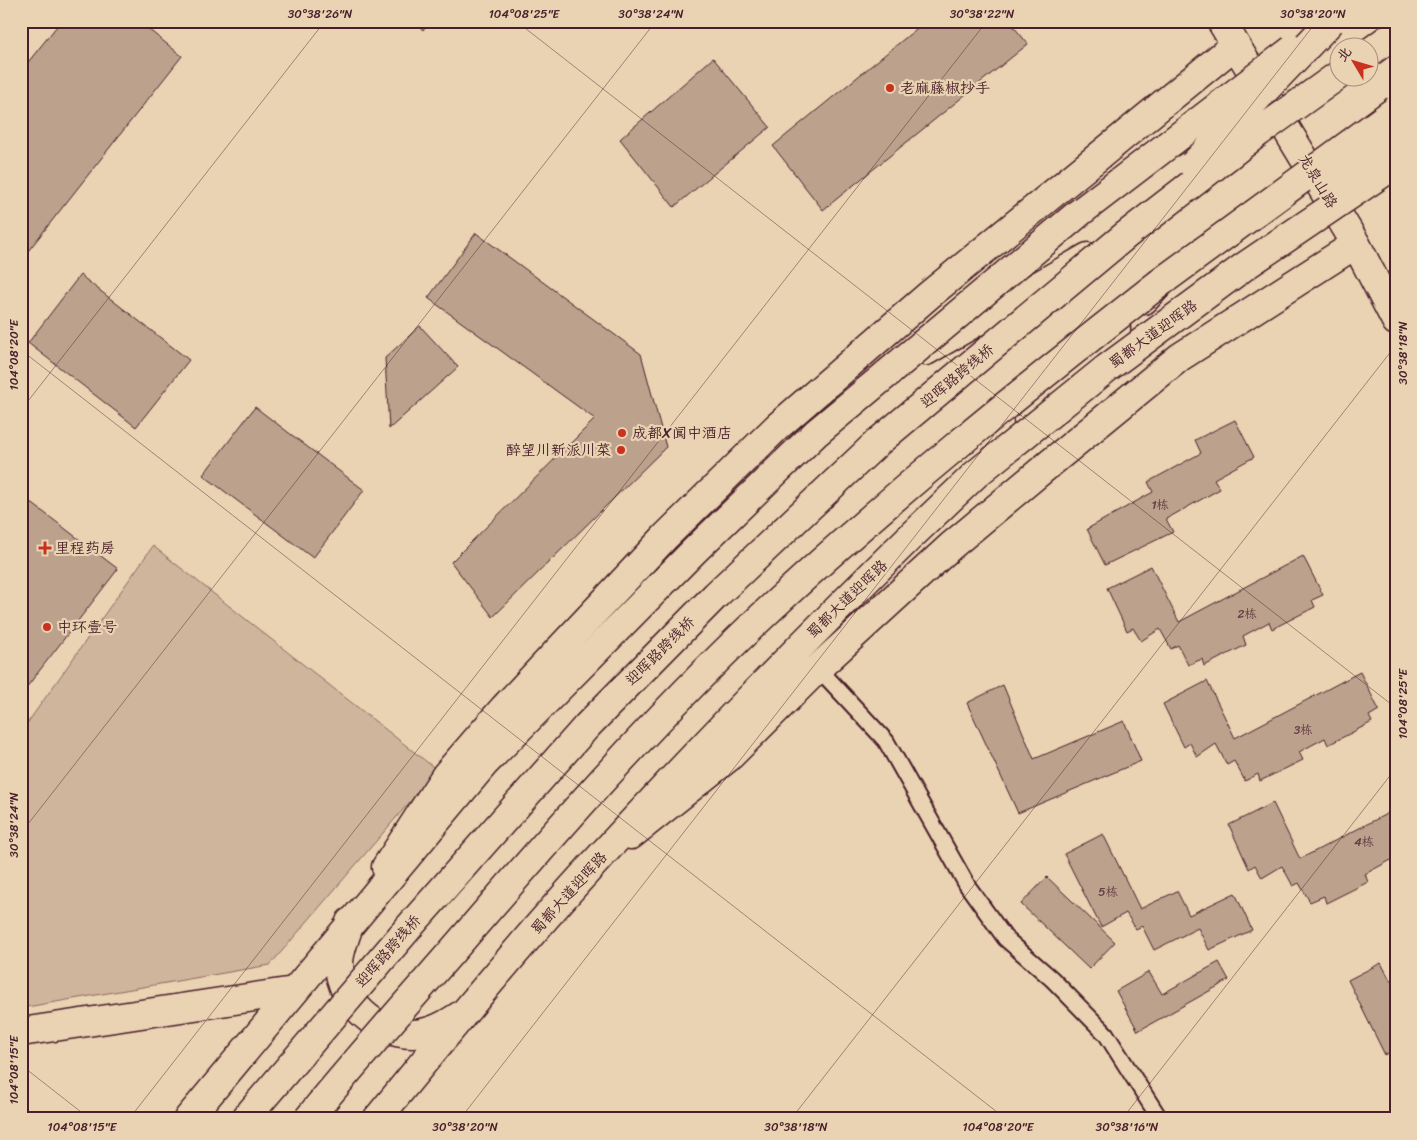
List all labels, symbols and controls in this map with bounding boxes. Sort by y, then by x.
text: 30°38'26"N [288,3,353,25]
text: 104°08'25"E [489,3,561,25]
text: 30°38'24"N [618,3,684,25]
text: 30°38'22"N [950,3,1015,25]
text: 30°38'20"N [1280,3,1346,25]
north arrow [1330,38,1380,88]
text: 北 [1330,41,1358,68]
place label: 老麻藤椒抄手 [900,75,990,101]
marker: 老麻藤椒抄手 [884,82,896,94]
street label: 龙泉山路 [1291,149,1345,213]
street label: 蜀都大道迎晖路 [1103,293,1203,375]
text: 104°08'20"E [3,318,25,390]
text: 30°38'18"N [1392,321,1414,385]
street label: 迎晖路跨线桥 [914,337,1000,415]
place label: 成都X阆中酒店 [632,420,732,446]
marker: 成都X阆中酒店 [616,427,628,439]
place label: 醉望川新派川菜 [506,437,611,463]
marker: 醉望川新派川菜 [615,444,627,456]
house number: 1栋 [1151,494,1169,516]
place label: 里程药房 [55,535,115,561]
marker: 里程药房 [39,542,51,554]
street label: 蜀都大道迎晖路 [800,553,894,645]
house number: 2栋 [1238,603,1256,625]
street label: 迎晖路跨线桥 [619,610,701,692]
place label: 中环壹号 [57,614,117,640]
marker: 中环壹号 [41,621,53,633]
text: 104°08'25"E [1392,667,1414,739]
house number: 3栋 [1294,719,1312,741]
text: 30°38'24"N [3,792,25,858]
house number: 4栋 [1354,831,1374,853]
street label: 蜀都大道迎晖路 [524,845,614,941]
house number: 5栋 [1098,881,1118,903]
street label: 迎晖路跨线桥 [349,909,427,993]
text: 104°08'15"E [3,1034,25,1104]
text: 104°08'15"E [48,1116,118,1138]
text: 30°38'20"N [432,1116,498,1138]
text: 30°38'18"N [764,1116,828,1138]
text: 104°08'20"E [963,1116,1035,1138]
text: 30°38'16"N [1096,1116,1159,1138]

